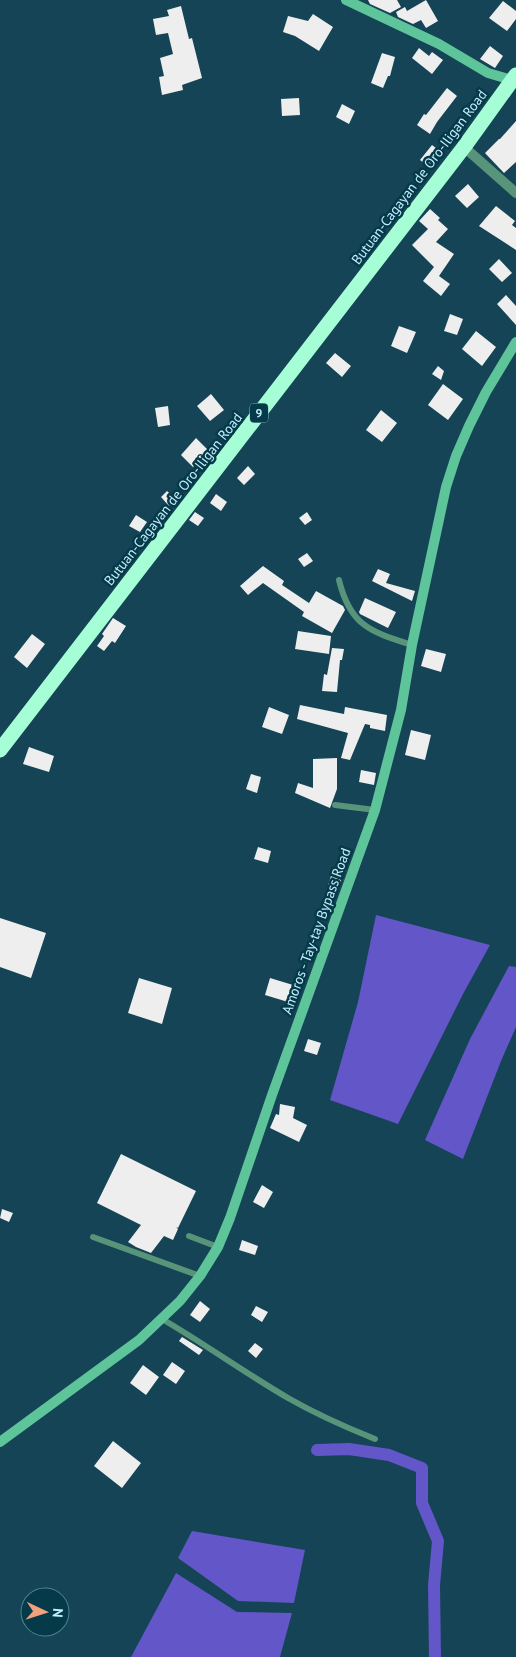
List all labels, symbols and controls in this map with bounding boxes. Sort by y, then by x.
street label: Butuan-Cagayan de Oro-Iligan Road [347,86,491,268]
road number: 9 [250,403,268,422]
street label: Butuan-Cagayan de Oro-Iligan Road [100,409,246,589]
street label: Amoros - Tay-tay Bypass Road [277,845,355,1017]
north arrow [20,1587,70,1637]
text: N [49,1608,67,1618]

